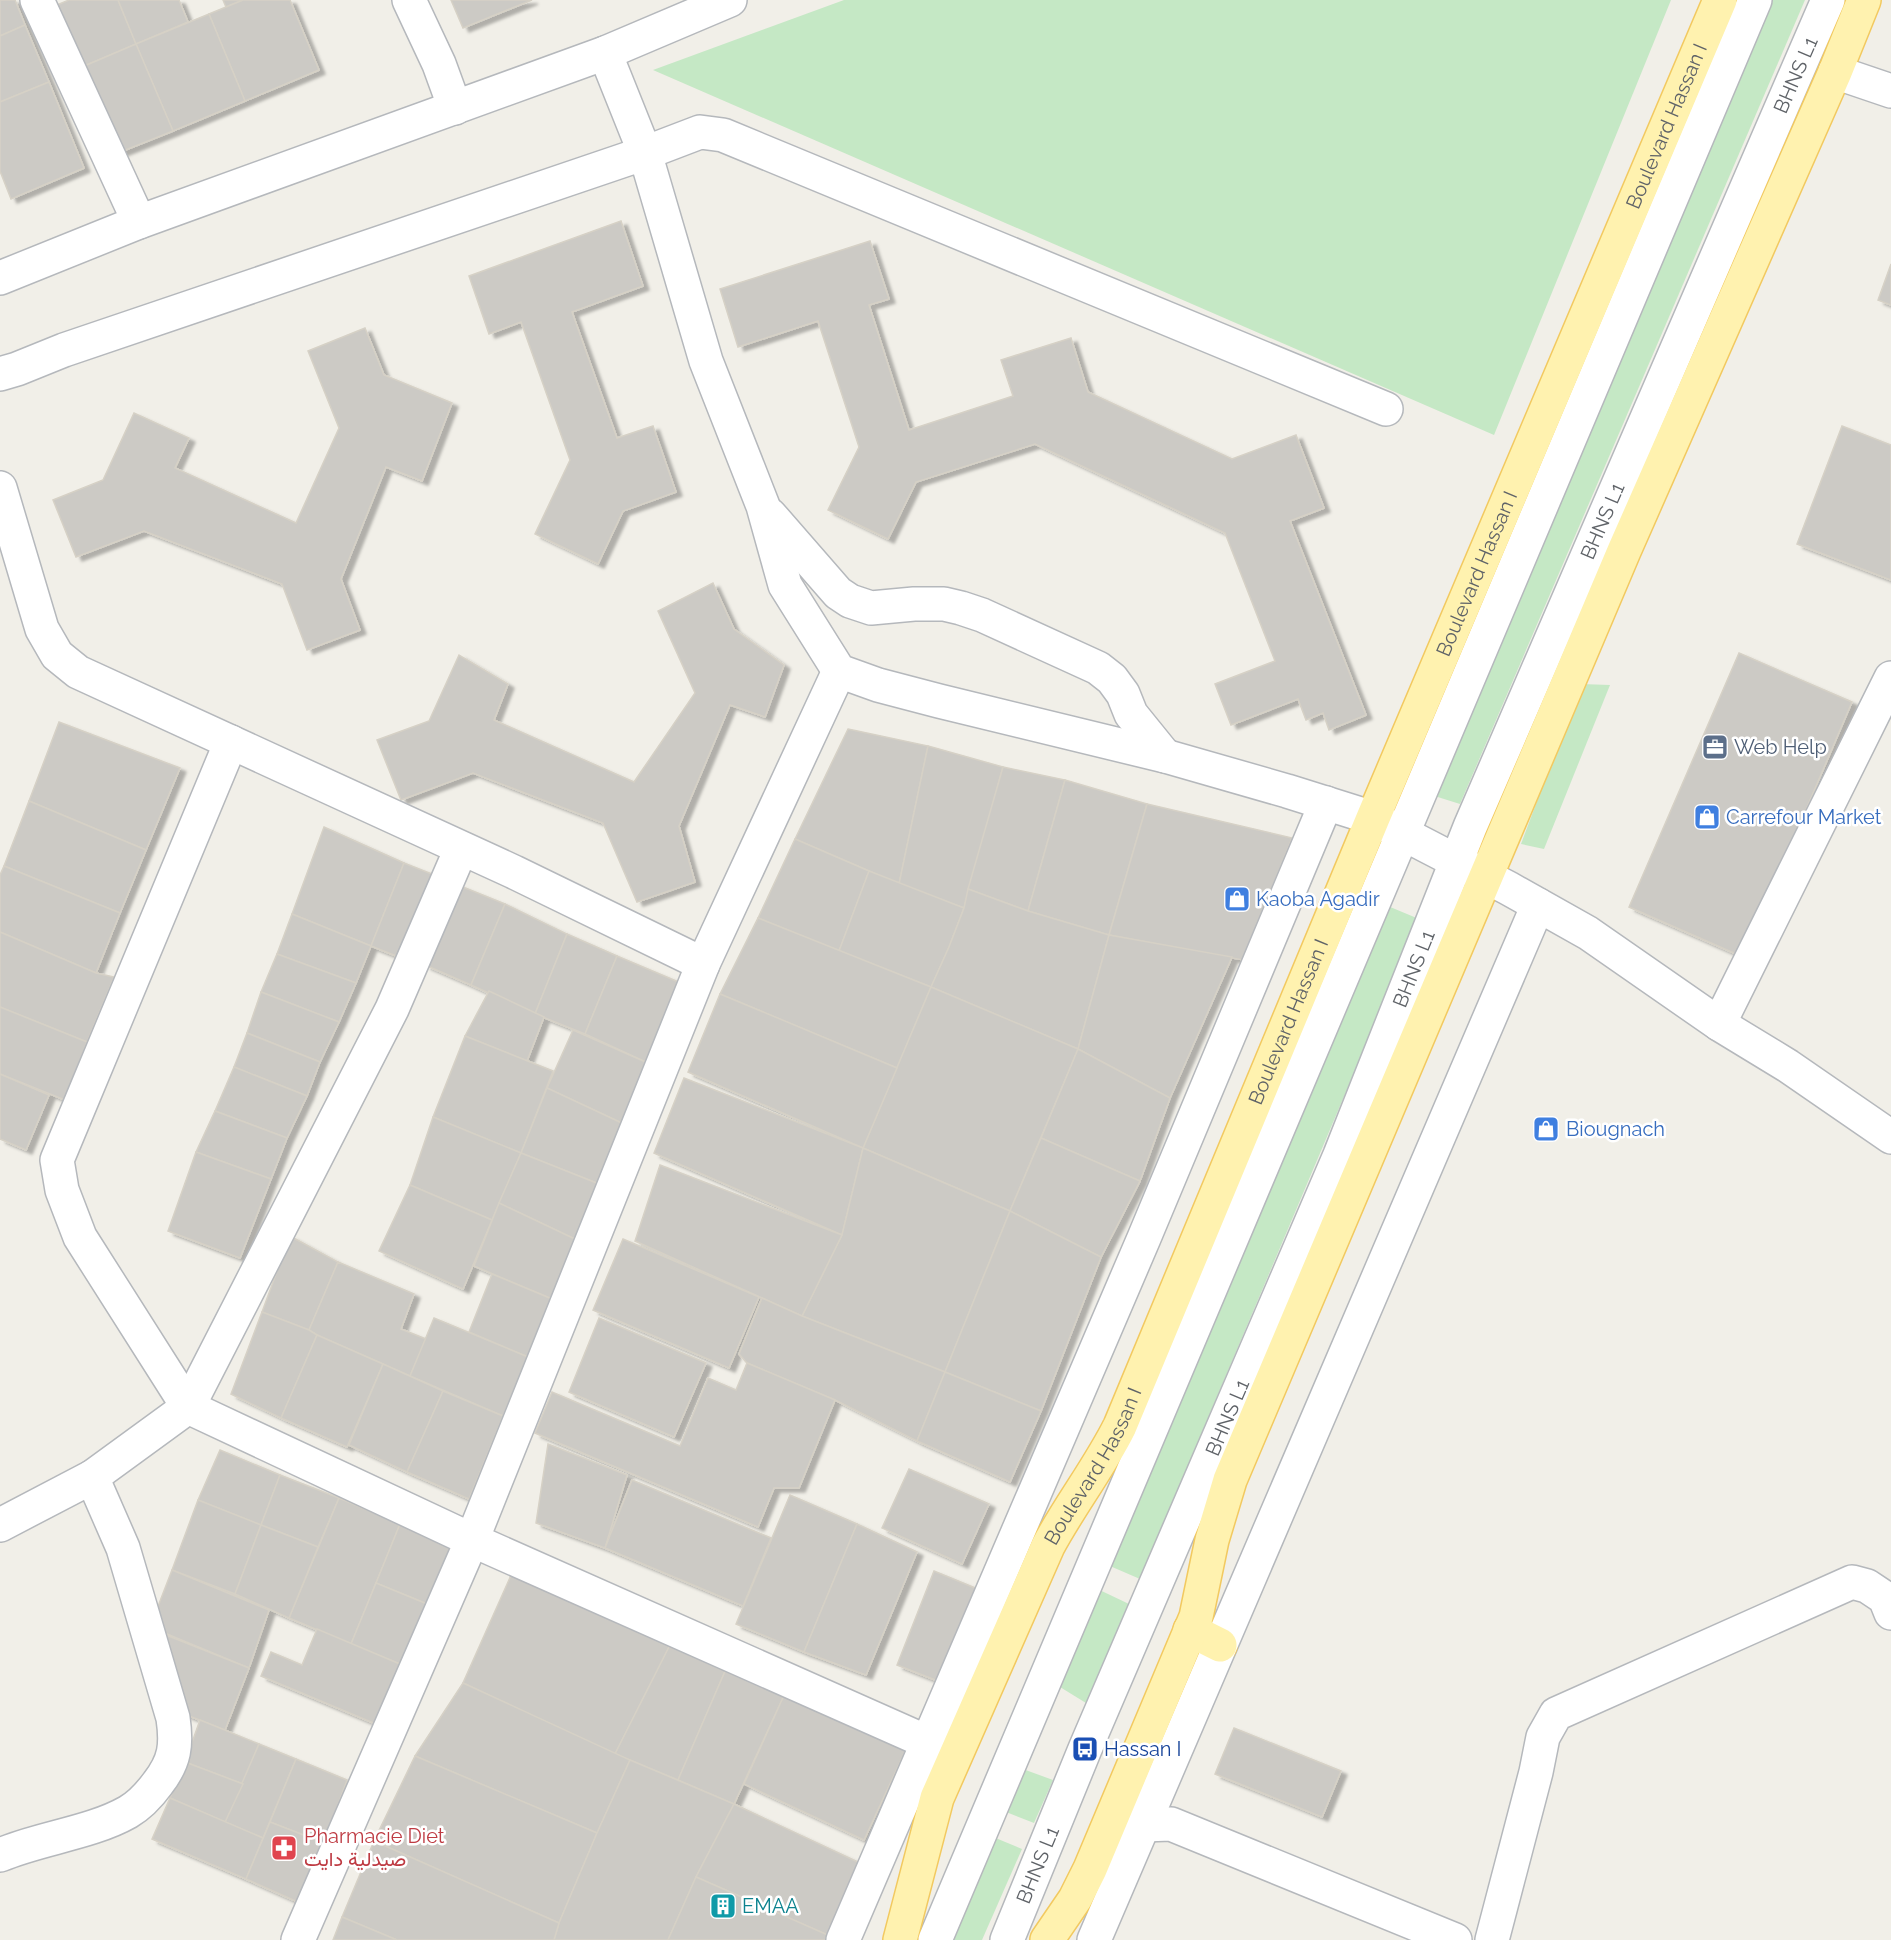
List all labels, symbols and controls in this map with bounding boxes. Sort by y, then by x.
street label: BHNS L1 [1768,33,1823,117]
street label: Boulevard Hassan I [1621,40,1712,213]
street label: BHNS L1 [1575,479,1630,563]
street label: Boulevard Hassan I [1431,487,1522,660]
office icon: Web Help [1700,732,1730,762]
place label: Web Help [1734,735,1827,759]
shop icon: Carrefour Market [1692,802,1722,832]
place label: Carrefour Market [1726,805,1882,829]
shop icon: Kaoba Agadir [1222,884,1252,914]
place label: Kaoba Agadir [1256,887,1380,911]
street label: BHNS L1 [1388,926,1440,1011]
street label: Boulevard Hassan I [1243,935,1333,1108]
shop icon: Biougnach [1531,1114,1561,1144]
place label: Biougnach [1566,1117,1665,1141]
street label: BHNS L1 [1200,1375,1254,1460]
street label: Boulevard Hassan I [1039,1384,1147,1549]
bus stop icon: Hassan I [1070,1734,1100,1764]
place label: Hassan I [1104,1737,1182,1761]
street label: BHNS L1 [1011,1823,1064,1907]
place label: Pharmacie Diet صيدلية دايت [304,1824,445,1871]
pharmacy icon: Pharmacie Diet صيدلية دايت [269,1833,299,1863]
building icon: EMAA [708,1891,738,1921]
place label: EMAA [742,1894,799,1918]

